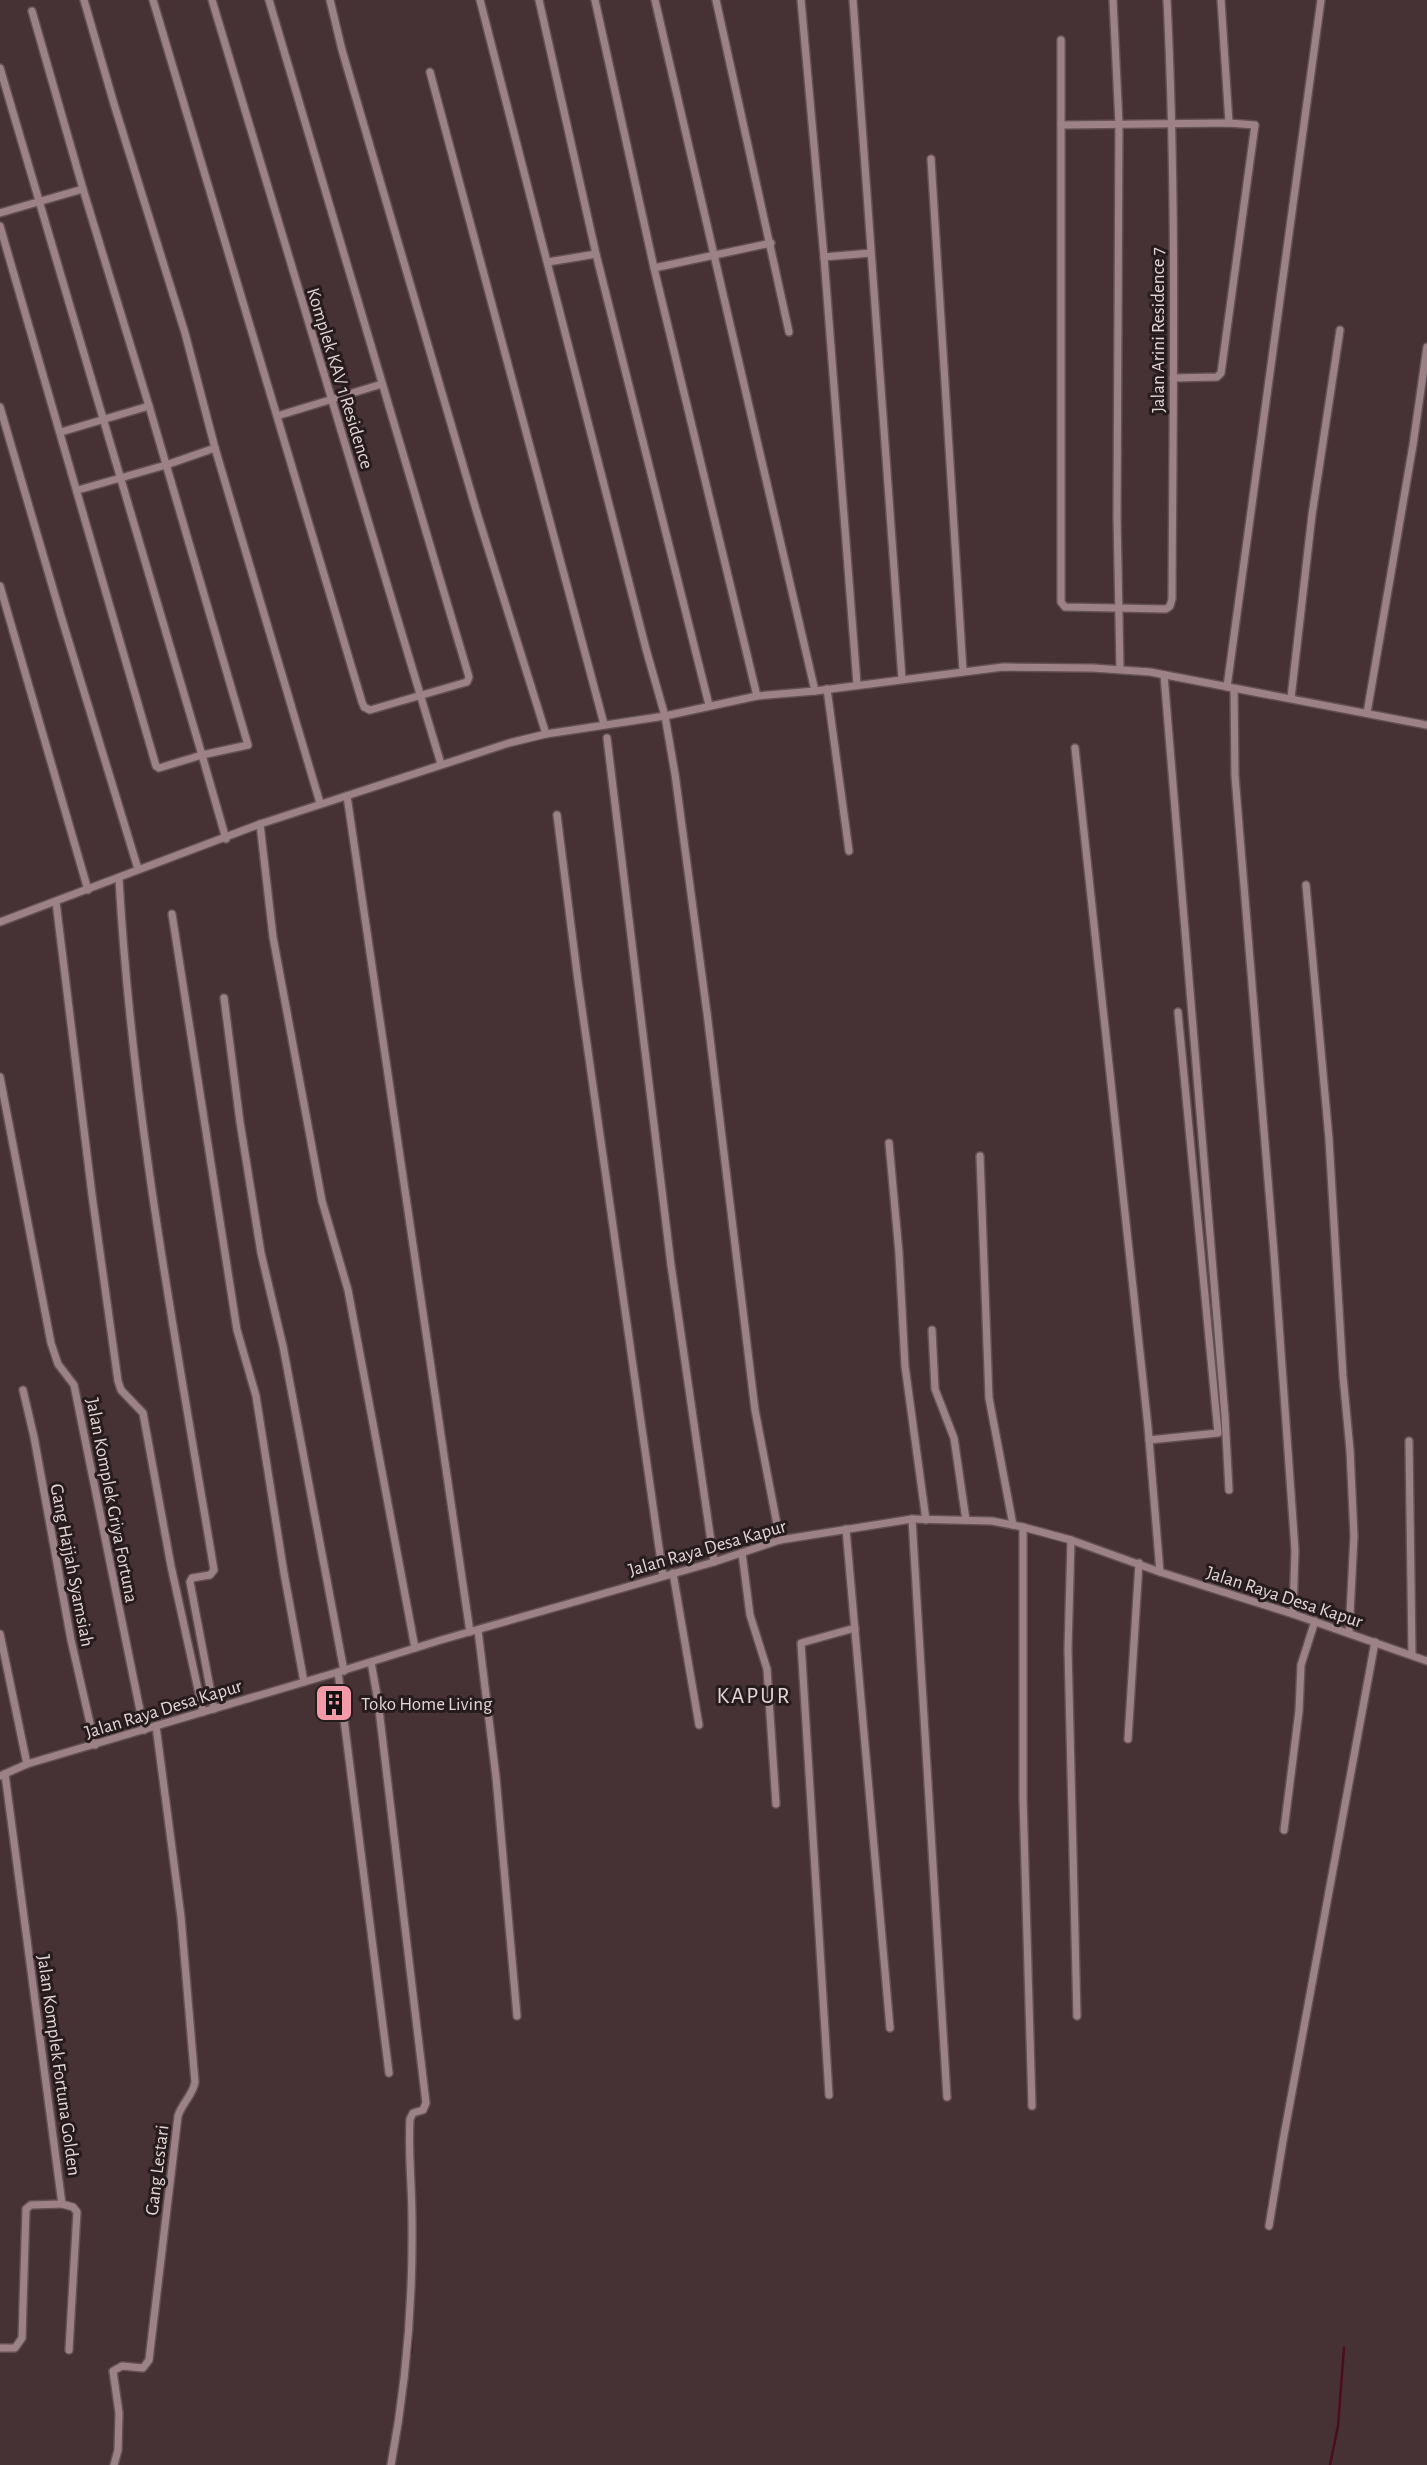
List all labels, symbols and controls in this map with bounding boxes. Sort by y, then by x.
street label: Jalan Arini Residence 7 [1149,247,1168,413]
street label: Komplek KAV 1 Residence [303,286,376,471]
street label: Jalan Komplek Griya Fortuna [82,1396,141,1604]
street label: Gang Hajjah Syamsiah [46,1482,97,1648]
street label: Jalan Raya Desa Kapur [626,1517,788,1580]
street label: Jalan Raya Desa Kapur [1204,1563,1365,1632]
street label: Jalan Raya Desa Kapur [83,1676,244,1742]
building icon: Toko Home Living [313,1682,355,1724]
district label: KAPUR [717,1685,791,1708]
place label: Toko Home Living [361,1695,493,1714]
street label: Jalan Komplek Fortuna Golden [34,1953,83,2177]
street label: Gang Lestari [143,2124,172,2216]

